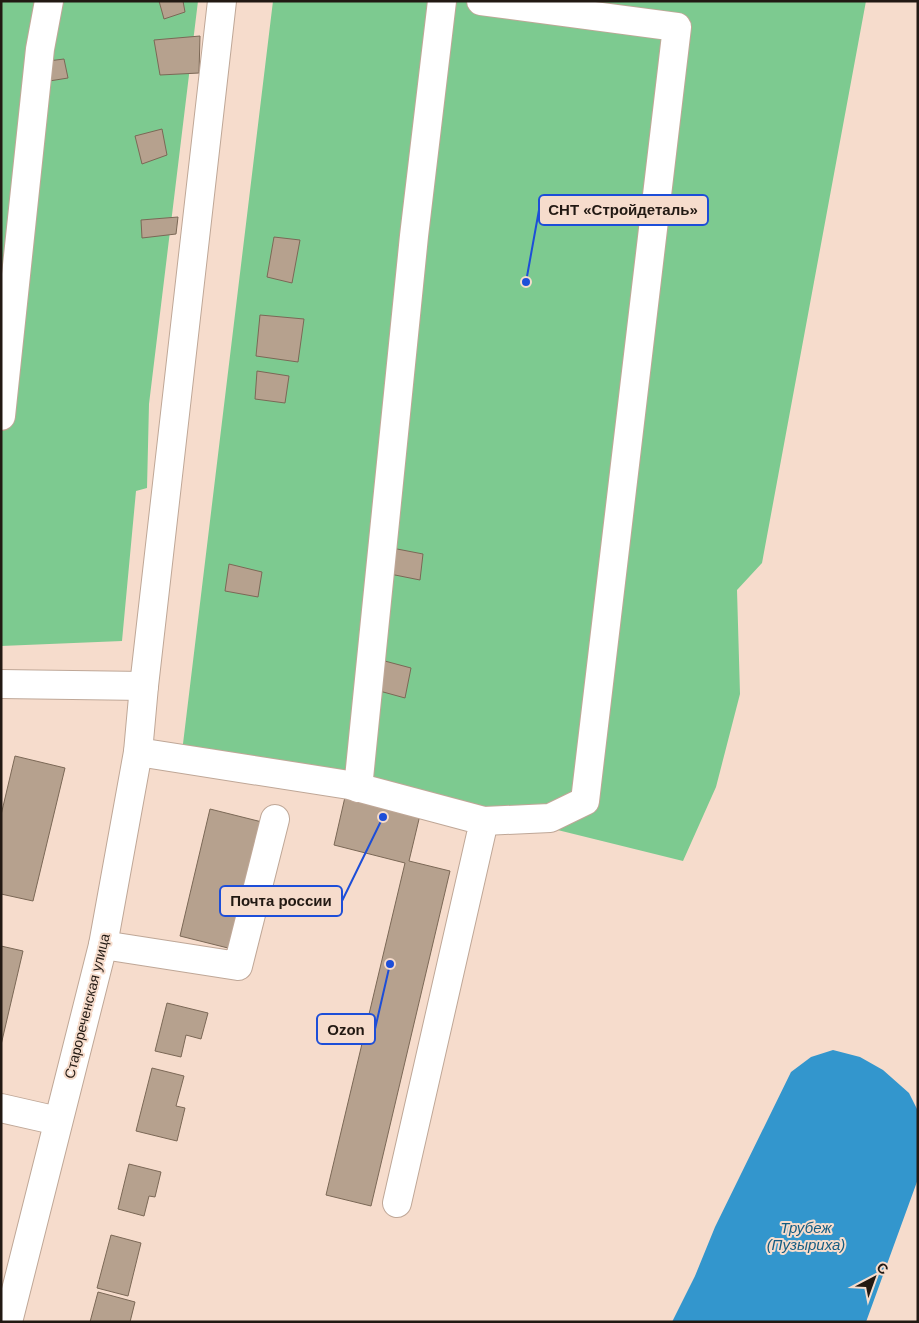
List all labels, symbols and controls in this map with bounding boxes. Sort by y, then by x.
callout: СНТ «Стройдеталь» [539,195,708,225]
text: СНТ «Стройдеталь» [548,201,698,218]
callout: Почта россии [220,886,342,916]
text: Почта россии [230,892,332,909]
street label: Старореченская улица [61,932,113,1080]
callout: Ozon [317,1014,375,1044]
text: Ozon [327,1021,365,1038]
water label: Трубеж (Пузыриха) [767,1219,845,1253]
north arrow [849,1253,899,1303]
text: С [873,1259,892,1278]

